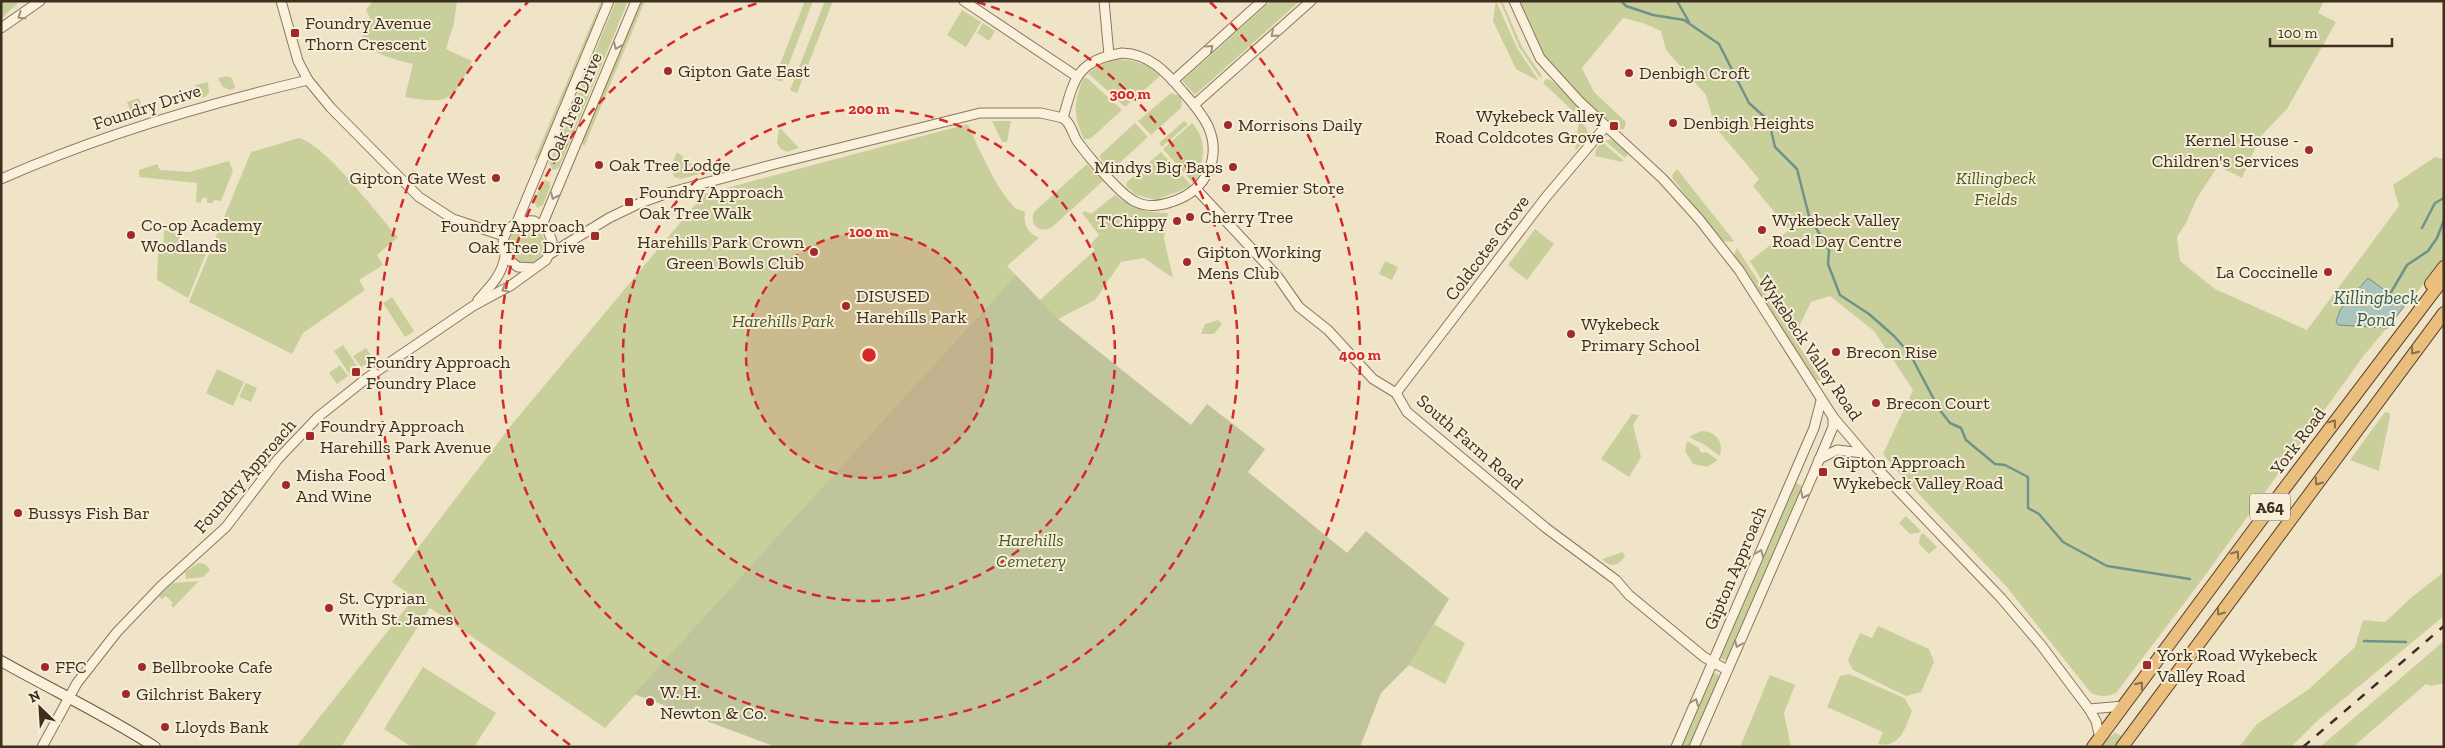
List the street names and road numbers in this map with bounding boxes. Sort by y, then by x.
street label: Oak Tree Drive [541,49,607,165]
street label: Foundry Drive [90,79,204,135]
street label: Coldcotes Grove [1440,191,1534,305]
street label: Wykebeck Valley Road [1753,271,1867,425]
street label: South Farm Road [1412,390,1528,494]
street label: York Road [2265,403,2330,480]
street label: Foundry Approach [189,414,301,538]
road number: A64 [2250,494,2290,520]
street label: Gipton Approach [1699,503,1771,633]

